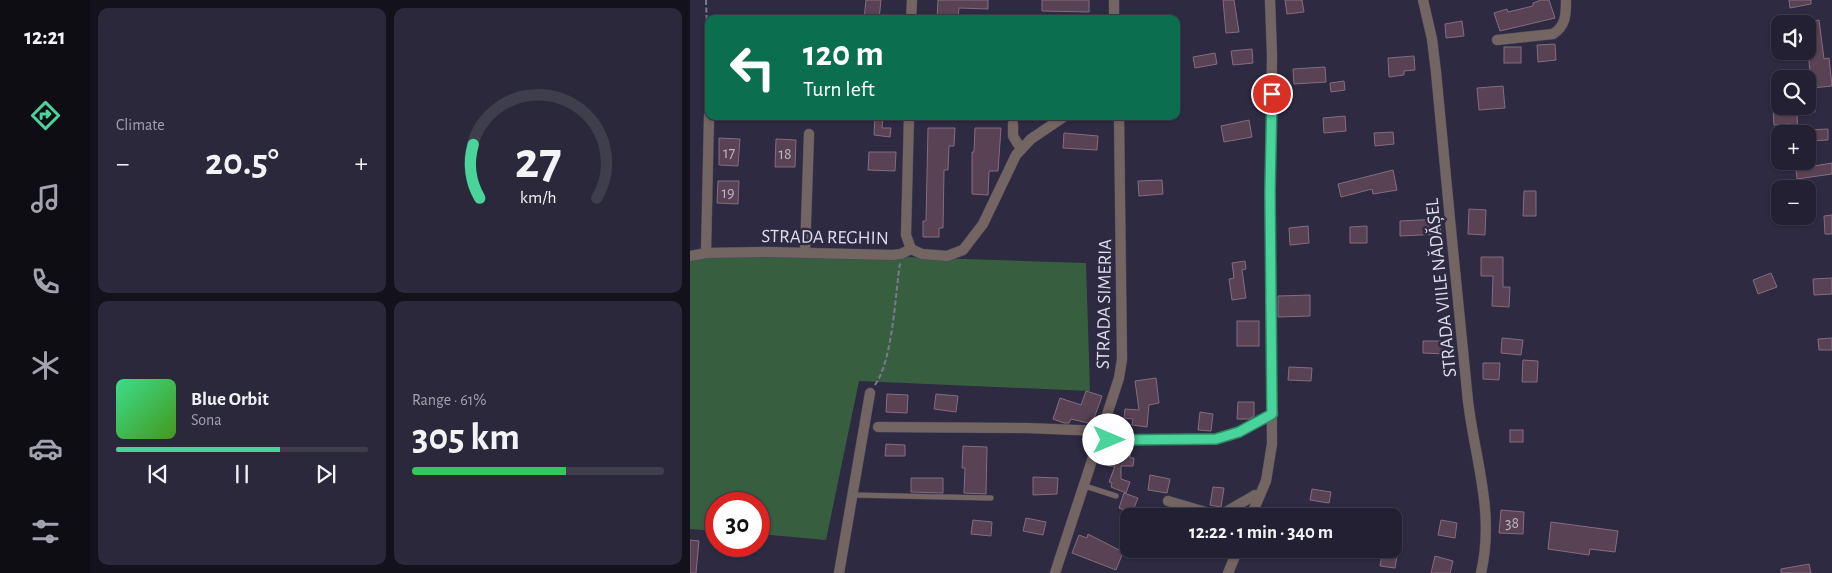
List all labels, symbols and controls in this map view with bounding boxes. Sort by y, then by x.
map controls [1771,15,1816,225]
button: sound [1771,15,1816,60]
text: 12:21 [24,26,66,48]
icon: left [720,35,785,100]
text: 120 m [803,37,884,72]
button: search [1771,70,1816,115]
pin [1251,73,1293,115]
text: Turn left [803,78,875,100]
icon: arrive [1258,80,1286,108]
icon: directions [28,98,63,133]
text: Climate [116,117,165,133]
button: + [1771,125,1816,170]
text: 27 [515,135,561,187]
text: 20.5° [205,144,279,182]
house number: 17 [723,145,735,161]
house number: 18 [778,146,792,162]
text: − [116,150,129,178]
text: + [355,150,368,178]
button: − [1771,180,1816,225]
icon: music [28,181,63,216]
house number: 19 [721,185,735,201]
text: km/h [520,189,556,207]
street label: STRADA VIILE NĂDĂȘEL [1421,197,1461,378]
street label: STRADA REGHIN [761,227,889,248]
street label: STRADA SIMERIA [1094,239,1115,369]
icon: phone [28,264,63,299]
icon: climate [28,348,63,383]
text: Blue Orbit [191,390,269,409]
text: Range · 61% [412,392,486,408]
text: Sona [191,412,222,428]
position arrow [1082,413,1134,465]
text: 305 km [412,419,520,457]
icon: car [28,431,63,466]
icon: previous [144,460,172,488]
icon: pause [228,460,256,488]
icon: next [312,460,340,488]
speed limit sign: 30 [705,492,770,557]
icon: filters [28,514,63,549]
house number: 38 [1505,515,1519,531]
text: 12:22 · 1 min · 340 m [1189,523,1333,542]

